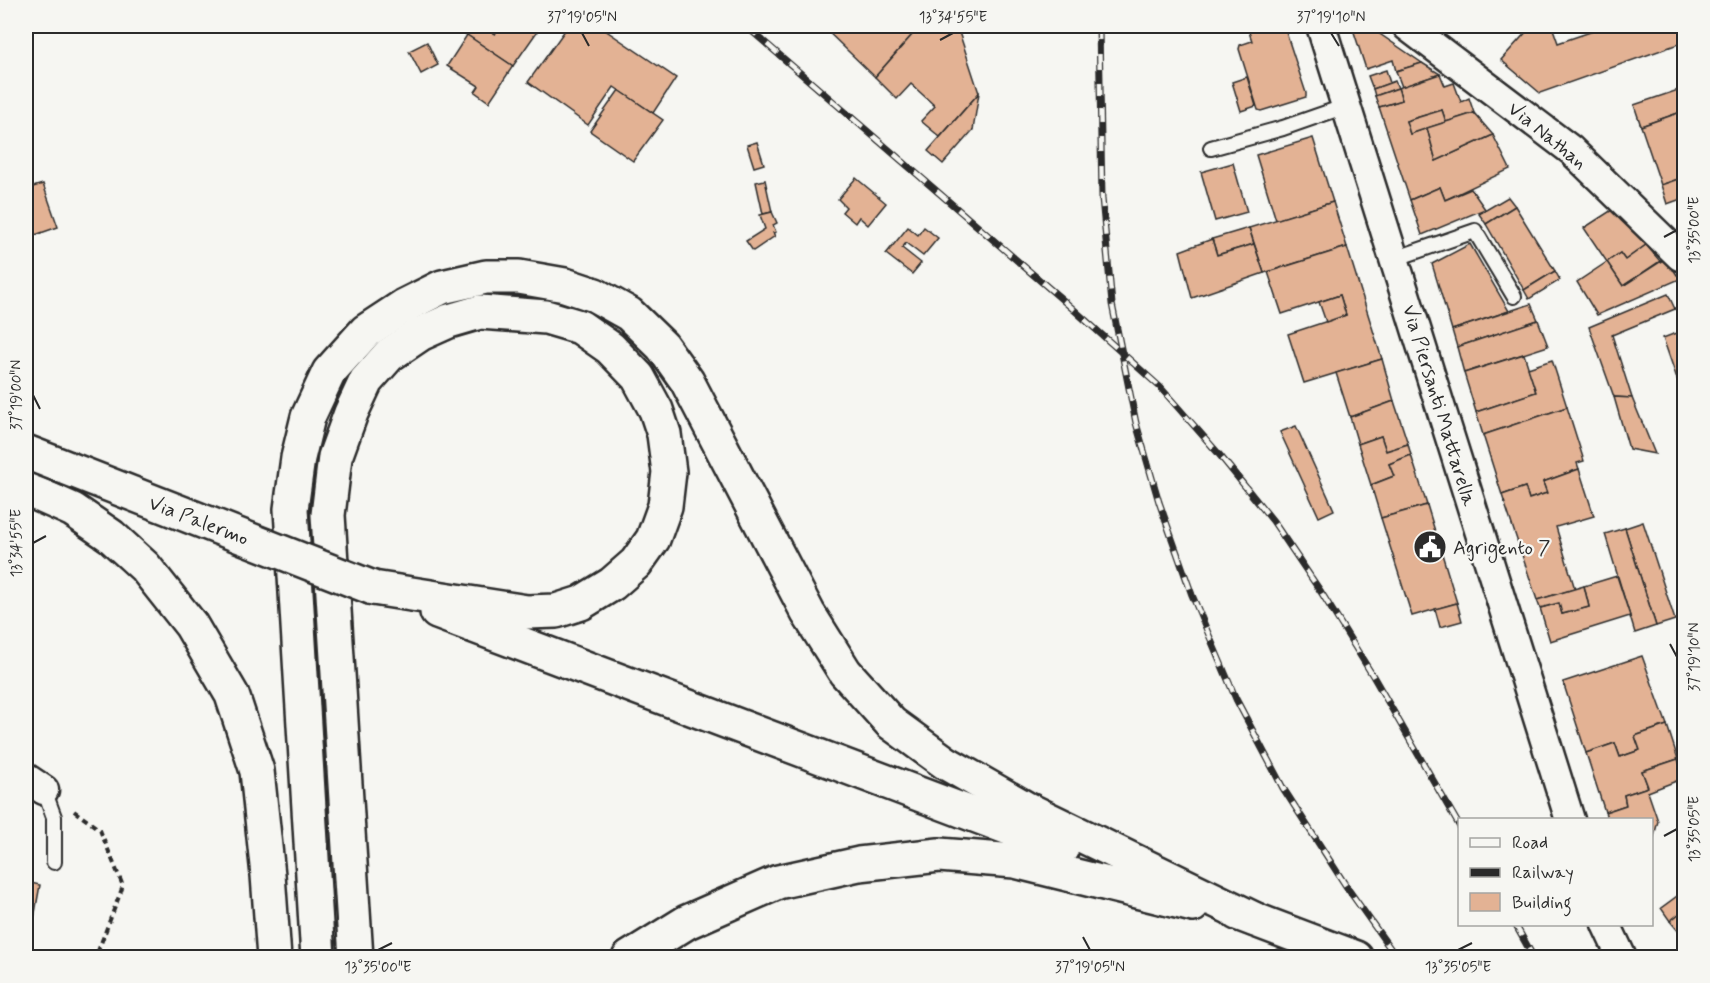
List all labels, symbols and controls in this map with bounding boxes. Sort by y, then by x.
text: 37°19'05"N [547,8,617,28]
text: 13°34'55"E [919,8,987,28]
text: 37°19'10"N [1297,8,1365,28]
street label: Via Nathan [1502,96,1592,176]
text: 13°35'00"E [1685,196,1705,264]
street label: Via Piersanti Mattarella [1395,301,1482,510]
text: 37°19'00"N [7,360,27,430]
street label: Via Palermo [145,490,252,553]
text: 13°34'55"E [7,509,27,577]
public building icon: Agrigento 7 [1412,529,1448,565]
place label: Agrigento 7 [1453,535,1550,563]
text: 37°19'10"N [1685,623,1705,691]
text: 13°35'05"E [1685,795,1705,862]
legend [1458,818,1653,926]
text: Road [1512,831,1548,855]
text: Railway [1512,861,1574,885]
text: Building [1512,891,1572,917]
text: 13°35'00"E [344,958,412,978]
text: 37°19'05"N [1055,958,1125,978]
text: 13°35'05"E [1425,958,1492,978]

